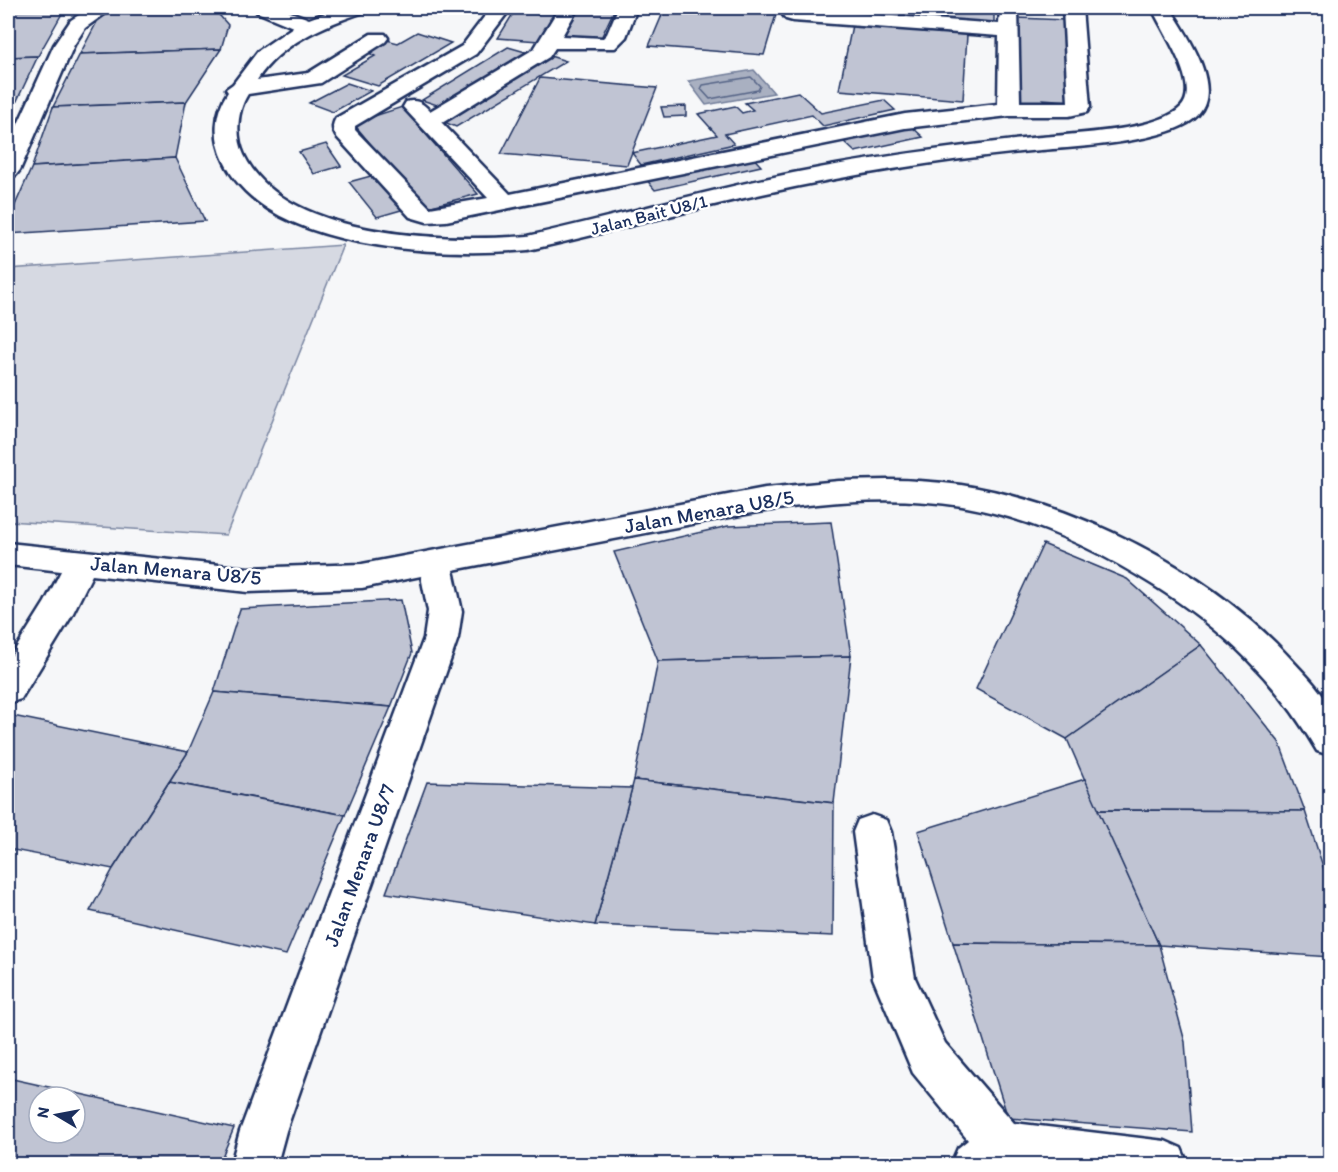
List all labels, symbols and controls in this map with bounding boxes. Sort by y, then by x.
street label: Jalan Bait U8/1 [588,190,710,240]
street label: Jalan Menara U8/5 [622,484,796,538]
street label: Jalan Menara U8/5 [89,550,263,590]
street label: Jalan Menara U8/7 [318,780,400,950]
north arrow [27,1085,87,1145]
text: N [32,1106,53,1119]

